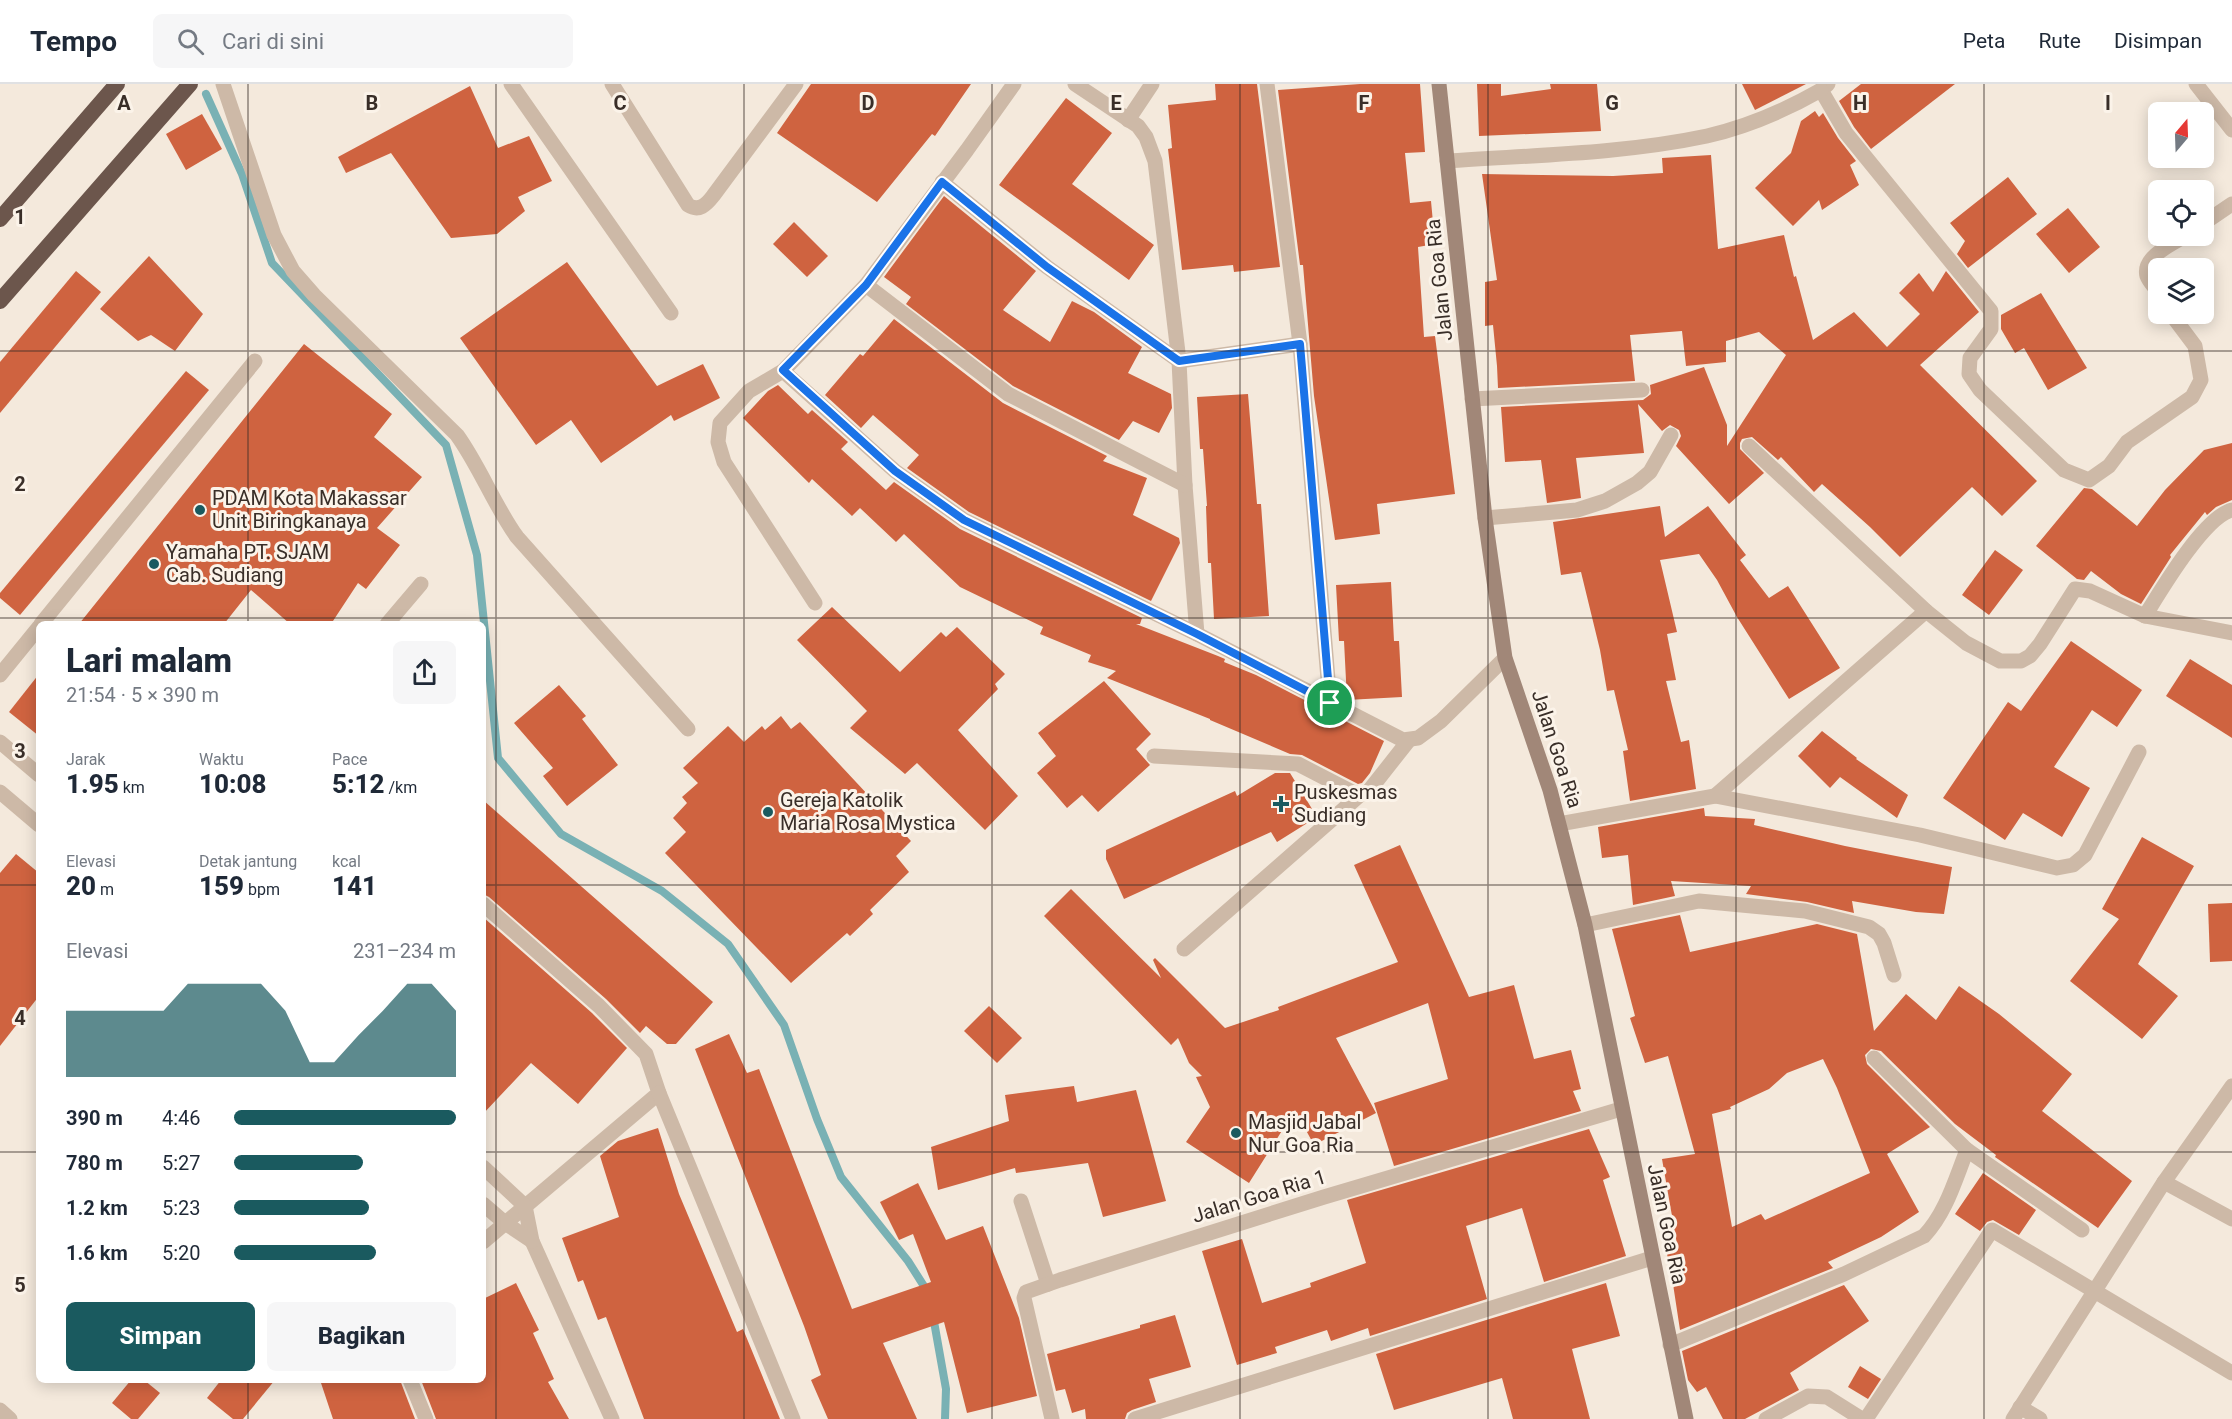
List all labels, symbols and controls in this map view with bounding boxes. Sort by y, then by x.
search box [153,14,573,68]
text: Tempo [30,25,117,58]
icon: search [174,25,207,58]
text: Cari di sini [222,29,324,54]
text: Peta [1963,29,2005,53]
text: Rute [2038,29,2081,53]
text: Disimpan [2114,29,2202,53]
text: A [117,91,131,115]
text: B [366,91,378,115]
text: C [613,91,627,115]
text: D [862,91,875,115]
text: E [1110,91,1122,115]
text: F [1359,91,1370,115]
text: G [1605,91,1619,115]
text: H [1853,91,1867,115]
text: I [2105,91,2111,115]
north arrow [2148,102,2214,168]
map controls [2148,102,2214,324]
button: locate [2148,180,2214,246]
text: 1 [14,205,26,229]
street label: Jalan Goa Ria [1421,218,1457,342]
button: layers [2148,258,2214,324]
text: 2 [14,472,26,496]
place label: PDAM Kota Makassar Unit Biringkanaya [212,486,407,533]
marker: PDAM Kota Makassar Unit Biringkanaya [193,503,207,517]
place label: Yamaha PT. SJAM Cab. Sudiang [166,540,329,587]
marker: Yamaha PT. SJAM Cab. Sudiang [147,557,161,571]
text: Lari malam [66,641,232,680]
button: share [393,641,456,704]
pin [1304,677,1355,728]
text: 21:54 · 5 × 390 m [66,683,219,707]
icon: arrive [1313,686,1346,719]
street label: Jalan Goa Ria [1527,687,1587,811]
text: 3 [14,739,26,763]
text: Jarak [66,750,105,769]
text: Waktu [199,750,244,769]
text: Pace [332,750,368,769]
text: 1.95 [66,769,119,799]
text: 10:08 [199,769,267,799]
text: 5:12 [332,769,385,799]
text: km [119,778,145,797]
text: /km [385,778,417,797]
place label: Puskesmas Sudiang [1294,780,1398,827]
place label: Gereja Katolik Maria Rosa Mystica [780,788,956,835]
marker: Puskesmas Sudiang [1272,795,1290,813]
marker: Gereja Katolik Maria Rosa Mystica [761,805,775,819]
text: Elevasi [66,852,116,871]
text: Detak jantung [199,852,297,871]
text: kcal [332,852,361,871]
text: 20 [66,871,96,901]
text: 159 [199,871,244,901]
text: 141 [332,871,377,901]
text: m [96,880,114,899]
text: bpm [244,880,280,899]
text: Elevasi [66,939,128,963]
text: 231–234 m [353,939,456,963]
text: 4 [14,1006,26,1030]
text: 390 m [66,1106,123,1130]
text: 4:46 [162,1106,201,1130]
place label: Masjid Jabal Nur Goa Ria [1248,1110,1361,1157]
marker: Masjid Jabal Nur Goa Ria [1229,1126,1243,1140]
text: 780 m [66,1151,123,1175]
text: 5:27 [162,1151,201,1175]
street label: Jalan Goa Ria [1643,1162,1691,1286]
street label: Jalan Goa Ria 1 [1189,1164,1329,1228]
text: 1.2 km [66,1196,128,1220]
text: 5:23 [162,1196,201,1220]
text: 1.6 km [66,1241,128,1265]
text: 5:20 [162,1241,201,1265]
text: 5 [14,1273,26,1297]
button: Simpan [66,1302,255,1371]
button: Bagikan [267,1302,456,1371]

